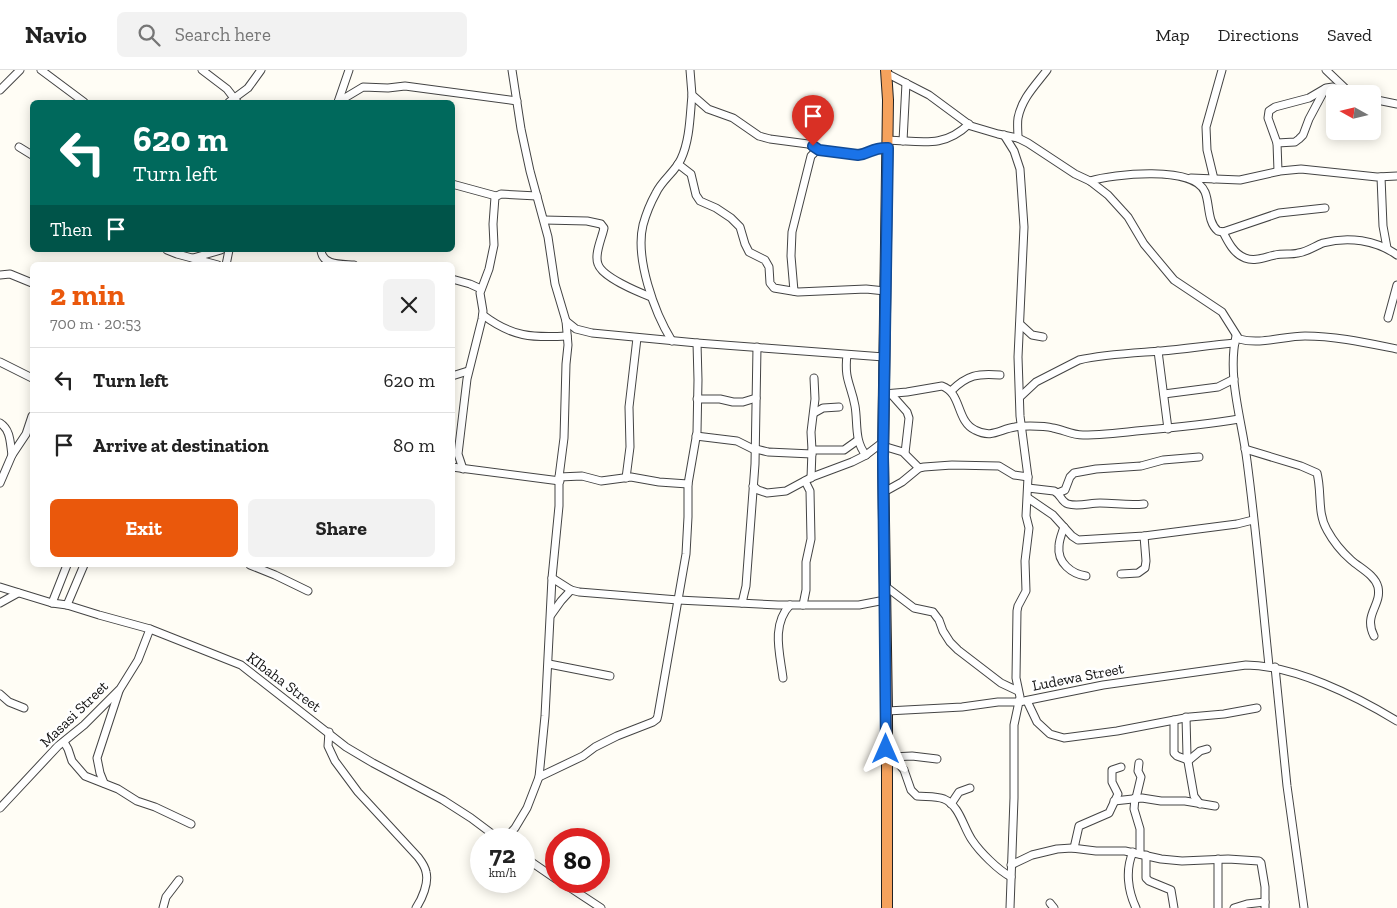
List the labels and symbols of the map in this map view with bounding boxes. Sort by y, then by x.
north arrow [1326,85,1381,140]
pin [792,95,834,146]
street label: KIbaha Street [243,648,325,716]
street label: Ludewa Street [1030,659,1126,695]
street label: Masasi Street [36,677,112,751]
position arrow [859,722,911,774]
speed limit sign: 80 [545,828,610,893]

